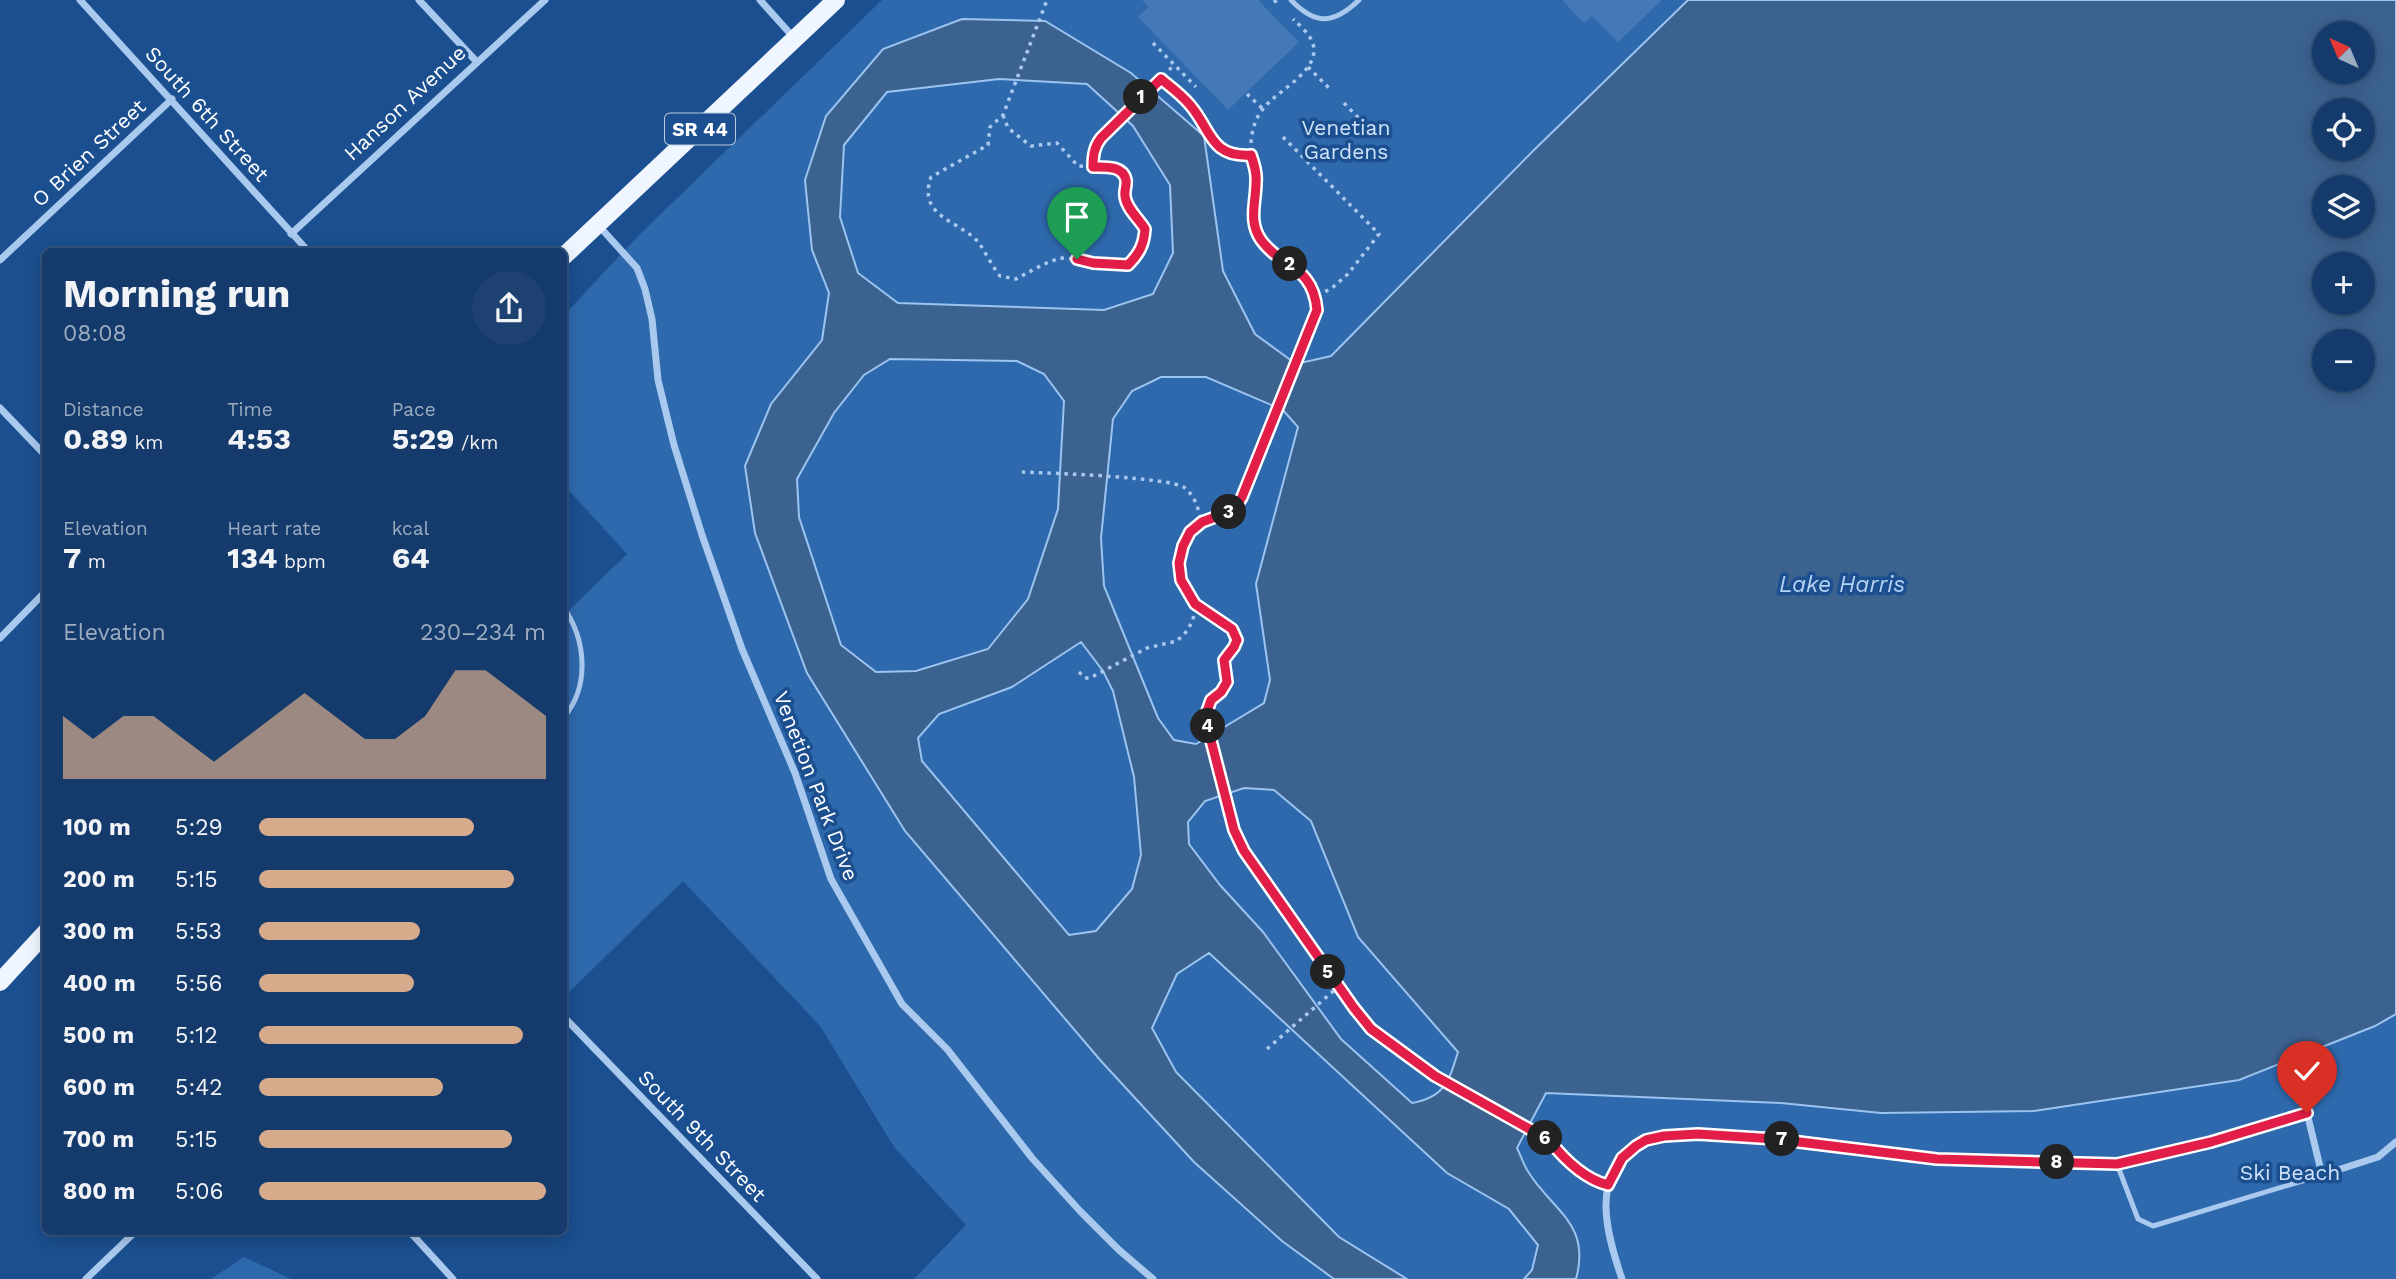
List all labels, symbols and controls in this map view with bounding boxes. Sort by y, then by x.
north arrow [2312,21,2375,84]
map controls [2312,21,2375,392]
street label: Hanson Avenue [339,40,471,165]
street label: South 6th Street [140,41,275,186]
pin: 1 [1124,80,1158,114]
text: 1 [1136,85,1145,108]
street label: O Brien Street [27,93,151,212]
button: locate [2312,98,2375,161]
road number: SR 44 [665,113,735,144]
park label: Venetian Gardens [1302,115,1390,164]
button: layers [2312,175,2375,238]
pin [1047,187,1107,259]
icon: arrive [1058,198,1096,236]
pin: 2 [1272,246,1308,282]
text: 2 [1284,252,1295,275]
button: + [2312,252,2375,315]
button: share [472,271,546,345]
text: Morning run [63,272,290,316]
text: 08:08 [63,320,127,347]
button: − [2312,329,2375,392]
text: Distance [63,398,144,421]
text: Time [227,398,273,421]
text: Pace [392,398,436,421]
text: 0.89 [63,421,128,456]
text: 4:53 [227,421,291,456]
text: 5:29 [392,421,455,456]
text: km [128,431,163,454]
text: /km [455,431,498,454]
pin: 3 [1212,494,1246,530]
text: 3 [1223,500,1234,523]
text: Elevation [63,517,148,540]
text: Heart rate [227,517,321,540]
text: kcal [392,517,429,540]
text: 7 [63,540,81,575]
text: 134 [227,540,277,575]
text: 64 [392,540,430,575]
text: m [81,550,106,573]
text: bpm [277,550,326,573]
water label: Lake Harris [1779,571,1905,598]
text: Elevation [63,619,166,646]
text: 230–234 m [420,619,546,646]
street label: Venetion Park Drive [769,688,864,884]
pin: 4 [1190,708,1226,744]
text: 4 [1201,714,1214,737]
text: 100 m [63,814,131,841]
text: 5:29 [175,814,223,841]
text: 200 m [63,866,135,893]
text: 5:15 [175,866,218,893]
text: 300 m [63,918,134,945]
text: 5:53 [175,918,222,945]
pin: 5 [1310,954,1346,990]
text: 5 [1322,960,1333,983]
text: 400 m [63,970,136,997]
text: 5:56 [175,970,223,997]
text: 500 m [63,1022,134,1049]
text: 5:12 [175,1022,218,1049]
pin [2277,1041,2337,1113]
icon: check [2288,1052,2326,1090]
street label: South 9th Street [633,1065,772,1207]
text: 600 m [63,1074,135,1101]
text: 5:42 [175,1074,223,1101]
pin: 6 [1528,1120,1562,1156]
pin: 7 [1764,1122,1800,1156]
text: 700 m [63,1126,134,1153]
text: 5:15 [175,1126,218,1153]
text: 6 [1539,1126,1550,1149]
text: 7 [1776,1127,1787,1150]
pin: 8 [2039,1144,2074,1180]
text: 8 [2051,1150,2062,1173]
park label: Ski Beach [2240,1160,2340,1185]
text: 800 m [63,1178,135,1205]
text: 5:06 [175,1178,223,1205]

